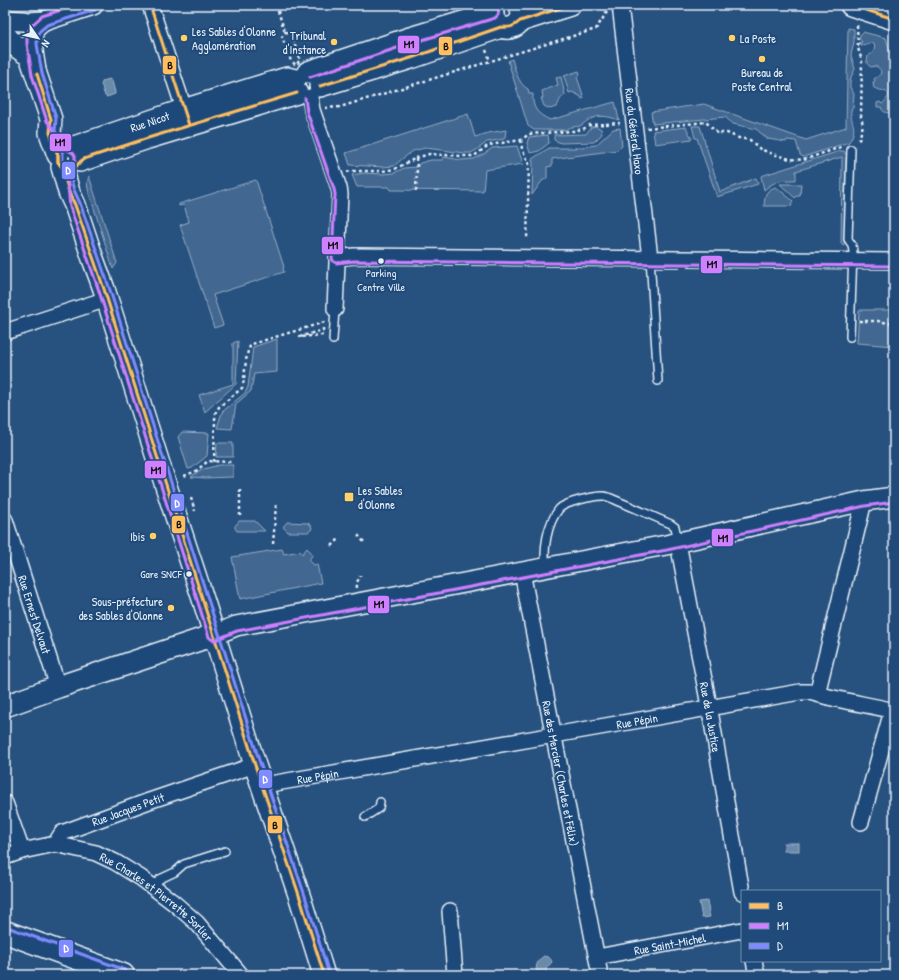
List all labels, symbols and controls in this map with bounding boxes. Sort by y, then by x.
north arrow [18,18,58,58]
place label: Les Sables d'Olonne Agglomération [192,23,276,54]
place label: Tribunal d'Instance [283,27,327,58]
place label: La Poste [740,30,776,47]
marker: Les Sables d'Olonne Agglomération [179,33,189,43]
marker: La Poste [727,33,737,43]
line badge: M1 [397,35,420,54]
line badge: B [438,36,453,56]
text: N [39,37,54,50]
marker: Tribunal d'Instance [329,37,339,47]
text: M1 [404,37,414,51]
text: B [443,39,449,53]
marker: Bureau de Poste Central [757,54,767,64]
line badge: B [162,55,177,75]
text: B [167,58,173,72]
place label: Bureau de Poste Central [732,64,793,95]
street label: Rue du Général Haxo [621,87,649,175]
street label: Rue Nicot [128,106,172,136]
line badge: M1 [49,133,72,152]
text: M1 [55,135,65,149]
line badge: D [61,161,76,180]
text: D [65,163,71,177]
line badge: M1 [321,236,344,255]
text: M1 [328,238,338,252]
line badge: M1 [700,255,723,274]
marker: Parking Centre Ville [376,256,386,266]
text: M1 [707,257,717,271]
place label: Parking Centre Ville [357,266,406,294]
line badge: M1 [144,460,167,479]
text: M1 [151,463,161,477]
place label: Les Sables d'Olonne [358,482,403,513]
marker: Les Sables d'Olonne [343,491,355,503]
line badge: D [170,493,185,512]
text: D [174,496,180,510]
line badge: B [171,515,186,534]
text: B [176,517,182,531]
place label: Ibis [130,528,145,545]
line badge: M1 [711,528,734,547]
marker: Ibis [148,531,158,541]
text: M1 [718,531,728,545]
place label: Gare SNCF [140,567,183,581]
marker: Gare SNCF [184,569,194,579]
street label: Rue Ernest Delvaut [14,573,56,657]
place label: Sous-préfecture des Sables d'Olonne [79,593,163,624]
line badge: M1 [367,595,390,614]
text: M1 [374,597,384,611]
marker: Sous-préfecture des Sables d'Olonne [166,603,176,613]
street label: Rue de la Justice [696,680,726,753]
street label: Rue des Mercier (Charles et Félix) [539,699,583,847]
street label: Rue Pépin [615,709,659,732]
street label: Rue Pépin [296,764,340,788]
line badge: D [258,769,273,789]
text: D [262,772,268,786]
street label: Rue Jacques Petit [89,788,167,830]
line badge: B [267,815,283,834]
text: B [272,818,278,832]
street label: Rue Charles et Pierrette Sorlier [97,848,217,945]
legend [741,890,881,962]
text: B [777,897,783,914]
text: M1 [777,917,789,934]
street label: Rue Saint-Michel [632,928,708,958]
text: D [777,937,783,954]
line badge: D [58,939,74,958]
text: D [63,941,69,955]

